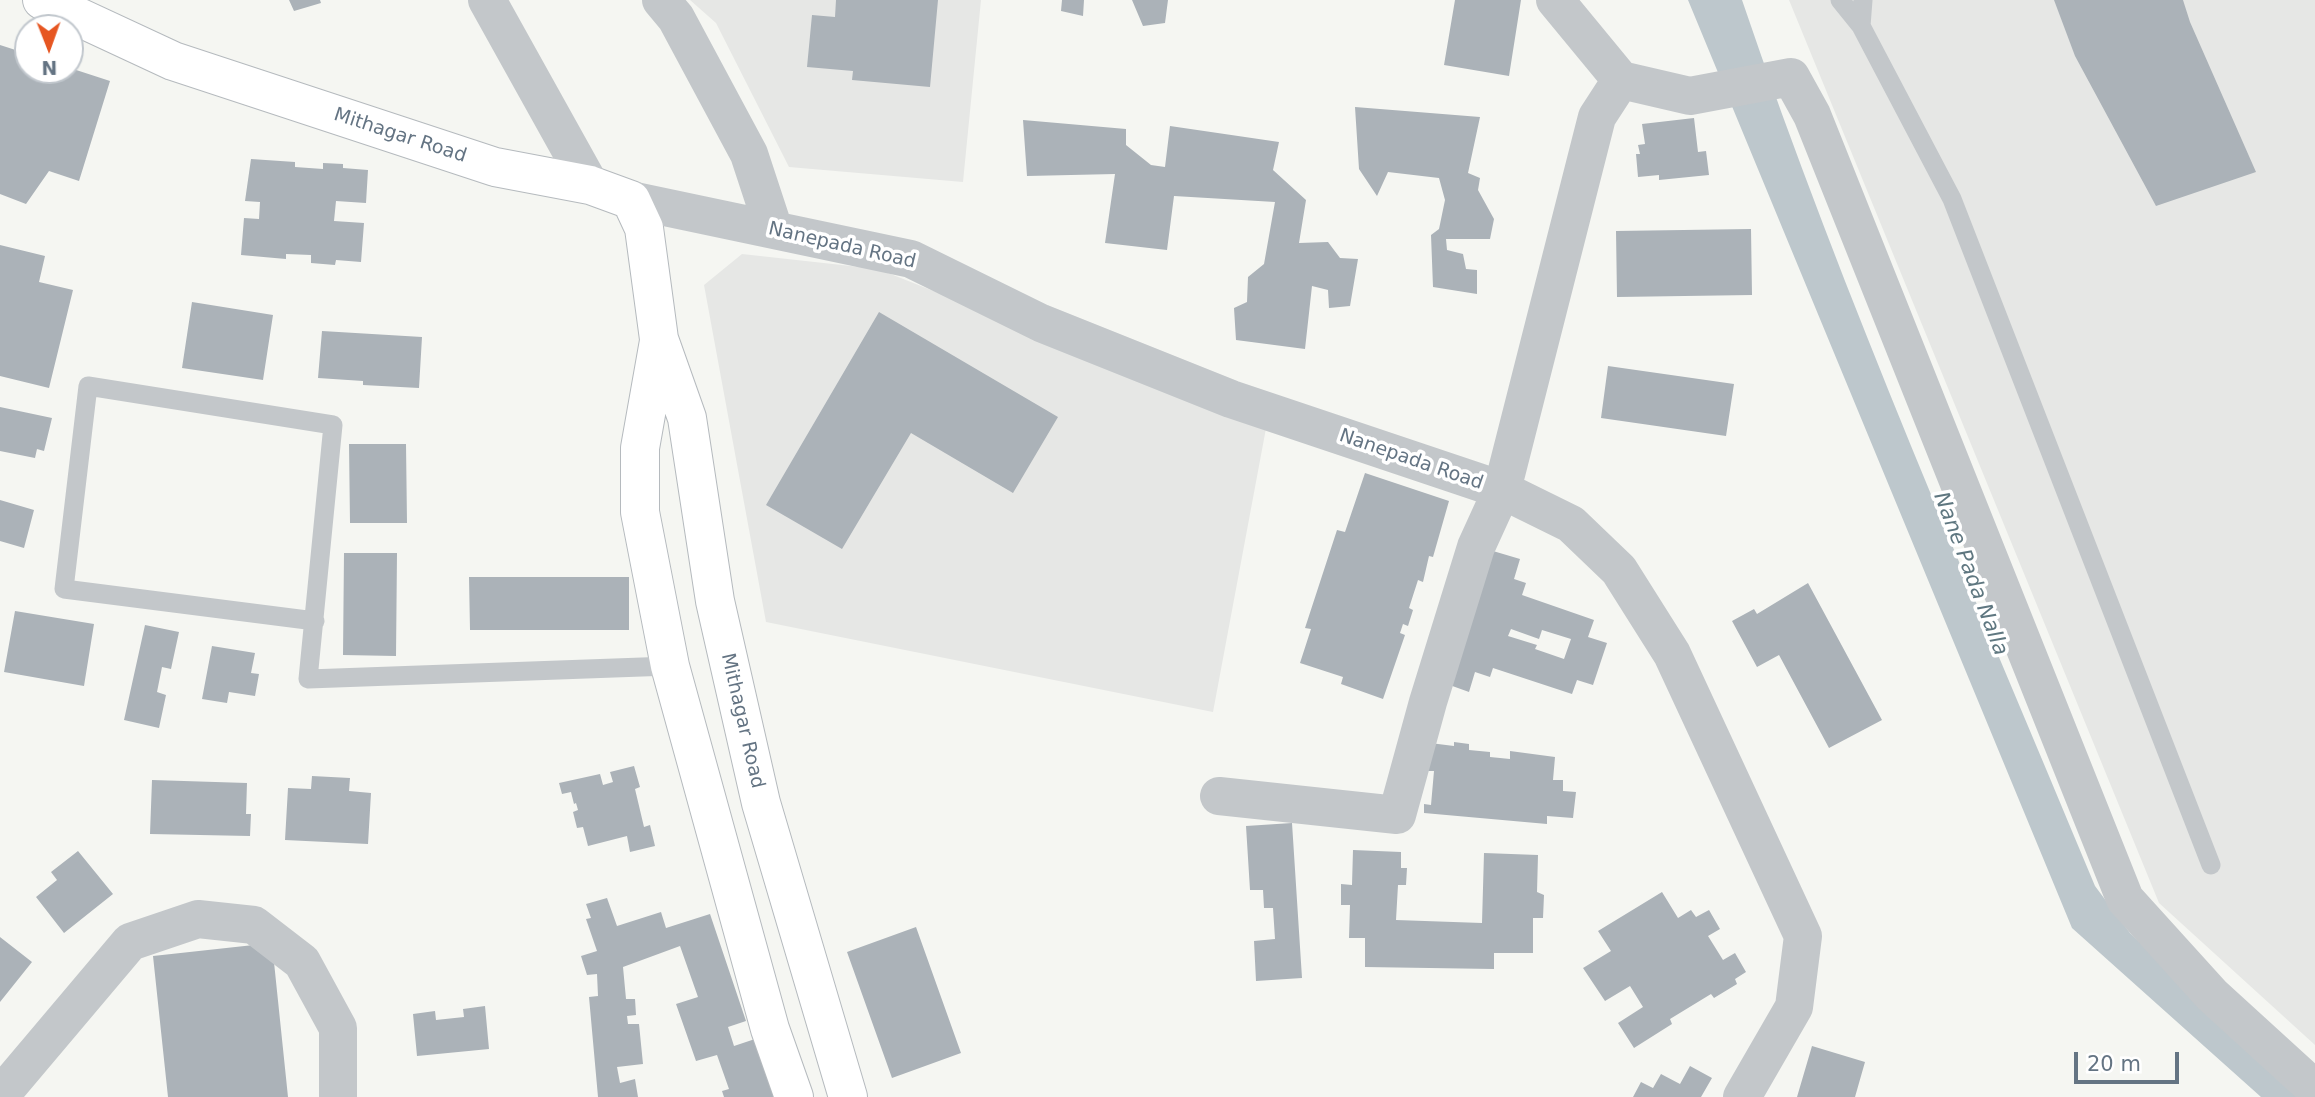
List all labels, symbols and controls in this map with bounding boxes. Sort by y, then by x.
north arrow [14,14,84,84]
text: N [41,57,57,79]
street label: Mithagar Road [331,104,469,168]
street label: Nanepada Road [766,218,918,274]
street label: Nanepada Road [1336,425,1486,495]
water label: Nane Pada Nalla [1927,489,2013,659]
street label: Mithagar Road [715,651,769,791]
scale bar [2077,1038,2182,1082]
text: 20 m [2087,1052,2141,1076]

